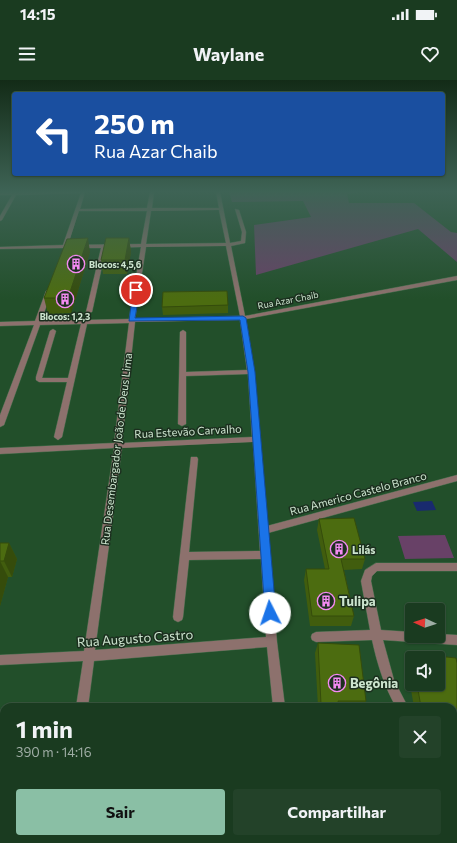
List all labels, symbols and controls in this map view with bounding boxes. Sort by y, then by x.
text: 14:15 [20,5,56,23]
icon: menu [16,43,38,65]
text: Waylane [193,43,264,65]
icon: heart [419,43,441,65]
text: 250 m [94,106,175,140]
icon: left [28,108,80,160]
text: Rua Azar Chaib [94,140,218,162]
building icon: Blocos: 4,5,6 [66,254,86,274]
place label: Blocos: 4,5,6 [89,259,142,270]
pin [119,273,153,307]
icon: arrive [125,279,147,301]
building icon: Blocos: 1,2,3 [55,289,75,309]
street label: Rua Azar Chaib [257,289,319,311]
place label: Blocos: 1,2,3 [40,311,90,322]
street label: Rua Desembargador João de Deus Lima [98,352,135,546]
street label: Rua Estevão Carvalho [134,422,242,440]
street label: Rua Americo Castelo Branco [288,468,428,518]
building icon: Lilás [329,539,349,559]
place label: Lilás [352,543,375,556]
building icon: Tulipa [316,591,336,611]
position arrow [249,592,291,634]
place label: Tulipa [339,593,376,609]
north arrow [405,603,445,643]
map controls [405,603,445,691]
street label: Rua Augusto Castro [76,626,194,650]
button: sound [405,651,445,691]
building icon: Begônia [327,673,347,693]
place label: Begônia [350,675,398,691]
text: 1 min [16,714,73,743]
button: close [399,716,441,758]
text: 390 m · 14:16 [16,744,92,760]
button: Sair [16,789,225,835]
button: Compartilhar [233,789,441,835]

